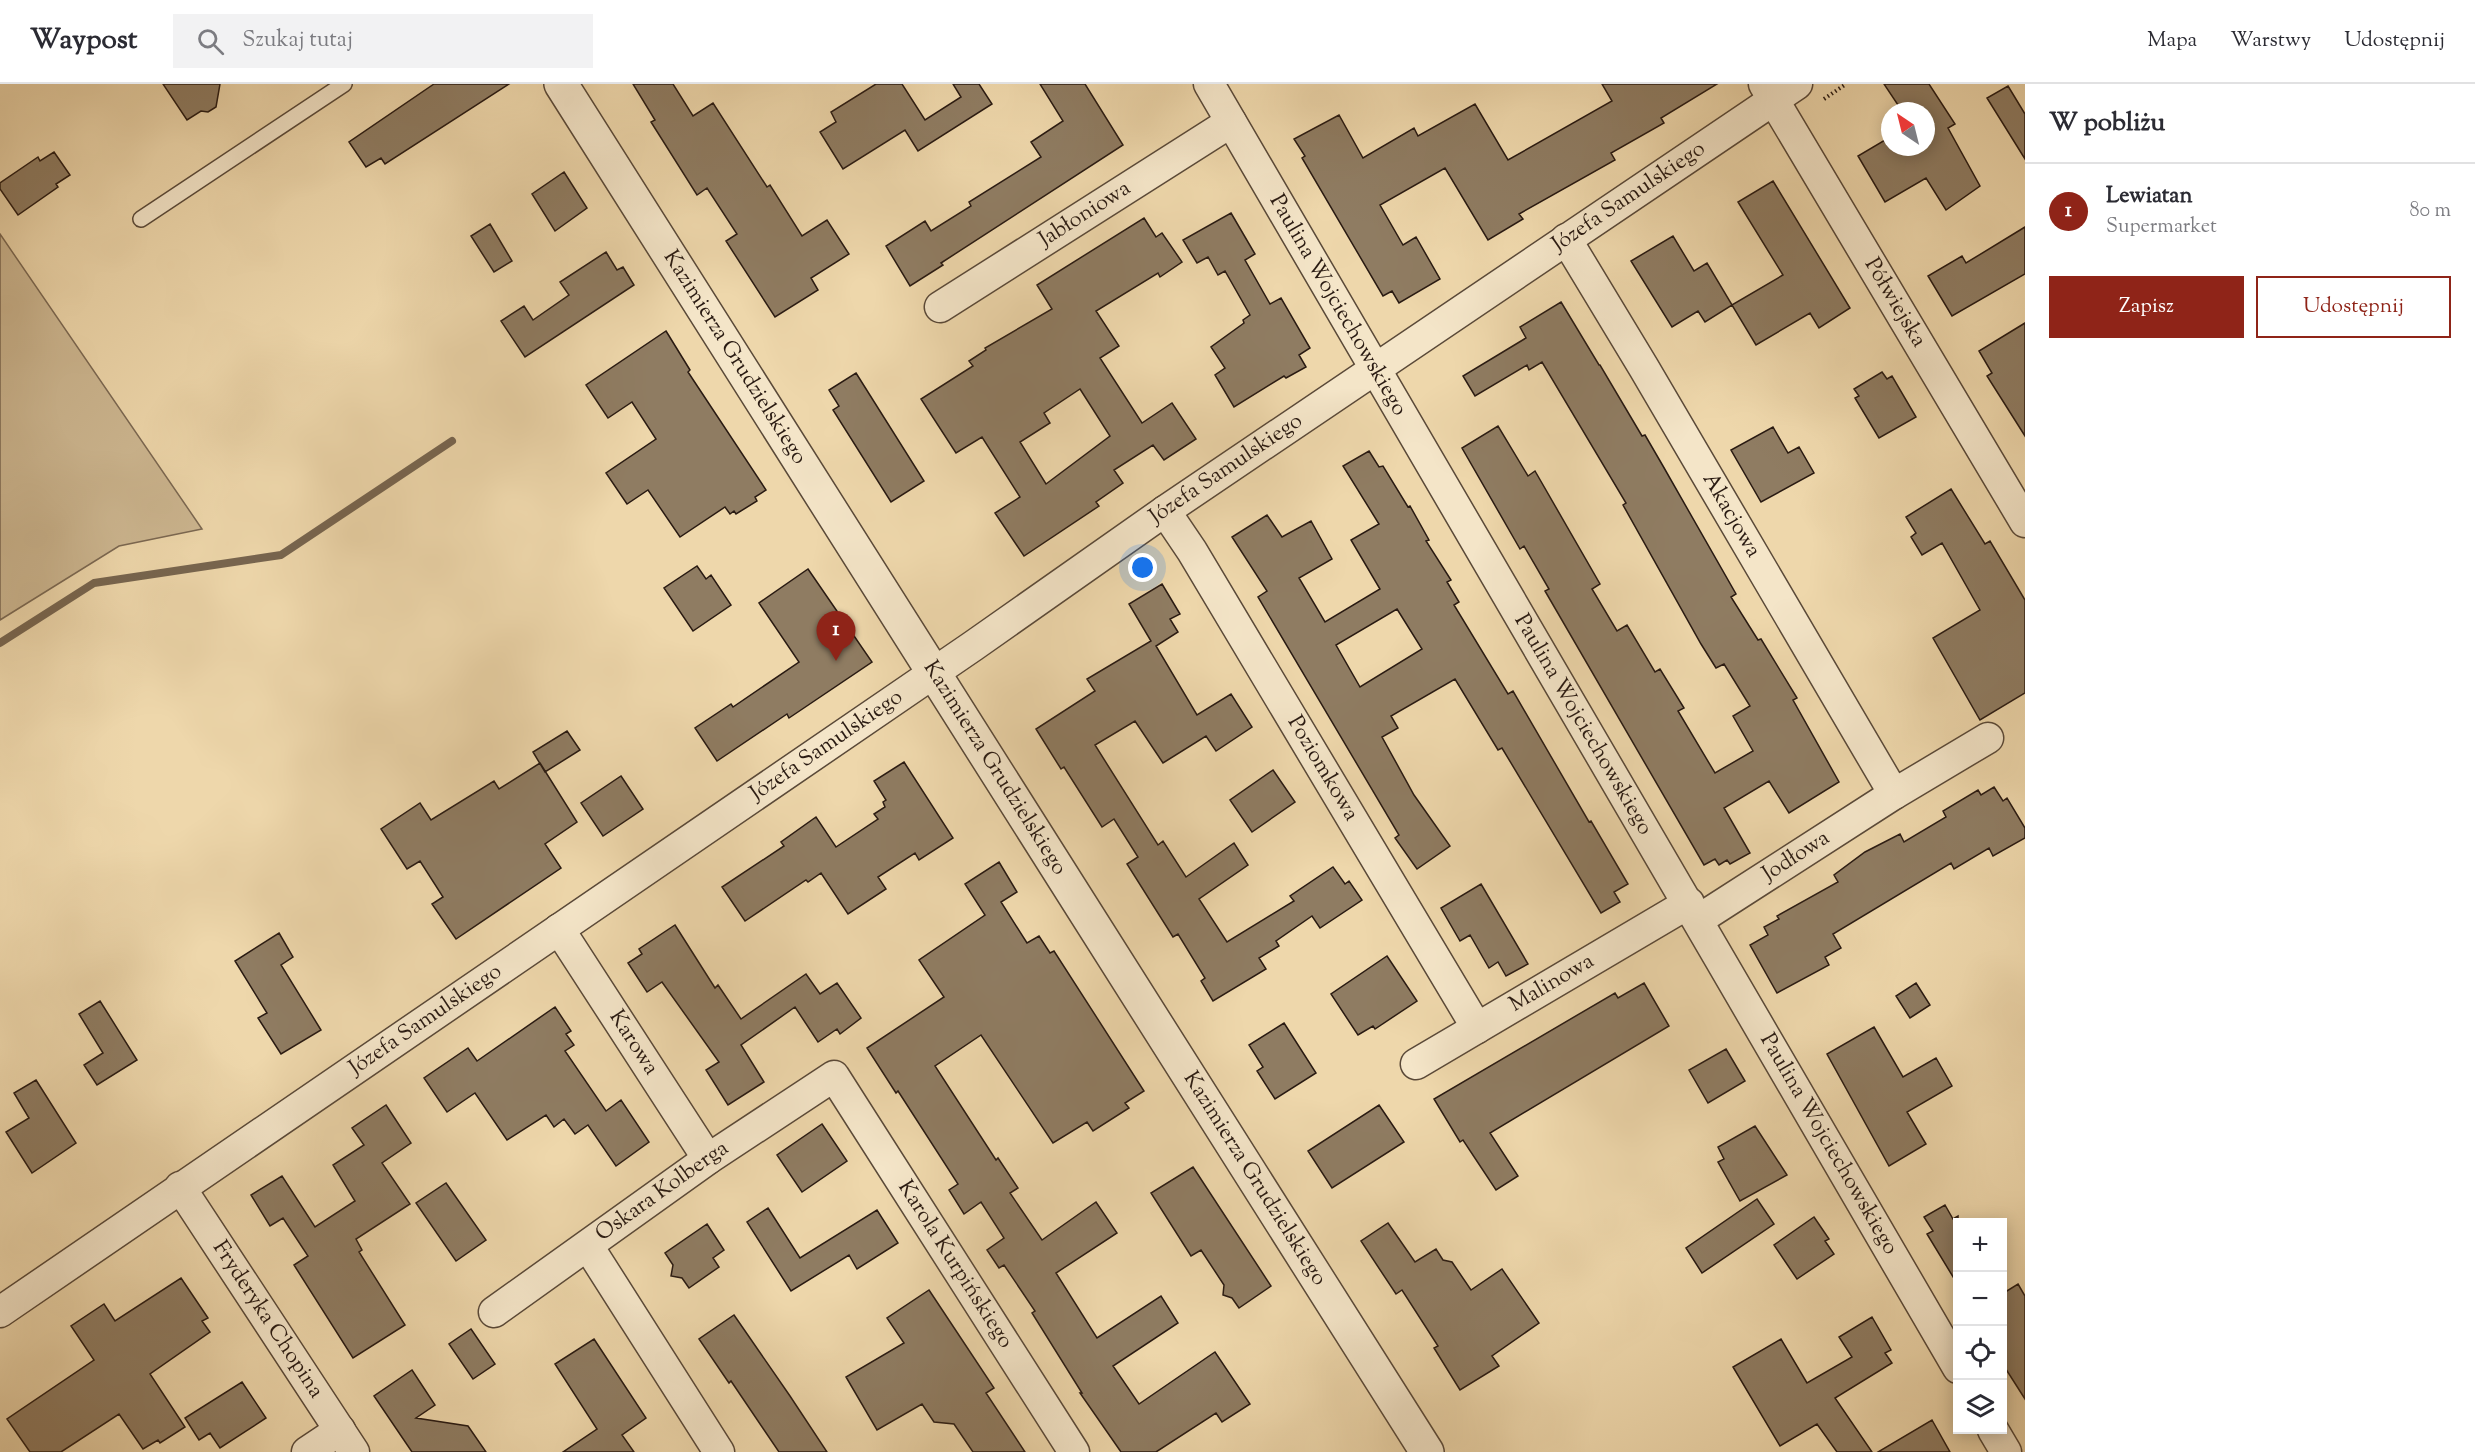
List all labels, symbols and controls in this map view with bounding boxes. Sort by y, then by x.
search box [173,14,593,68]
text: Waypost [30,21,137,61]
icon: search [194,25,227,58]
text: Szukaj tutaj [242,25,353,57]
text: Mapa [2147,26,2197,56]
text: Warstwy [2230,26,2311,56]
text: Udostępnij [2344,26,2445,56]
north arrow [1881,102,1935,156]
text: W pobliżu [2049,105,2165,142]
street label: Józefa Samulskiego [1545,134,1712,261]
street label: Jabłoniowa [1032,173,1137,257]
text: Lewiatan [2106,181,2192,213]
street label: Paulina Wojciechowskiego [1260,189,1414,422]
text: 1 [2065,197,2072,226]
text: 80 m [2410,197,2451,226]
text: Supermarket [2106,213,2217,242]
street label: Kazimierza Grudzielskiego [654,244,814,471]
street label: Półwiejska [1855,252,1934,354]
button: Zapisz [2049,276,2244,338]
button: Udostępnij [2256,276,2451,338]
street label: Józefa Samulskiego [1142,406,1310,534]
street label: Akacjowa [1693,467,1768,564]
your location [1128,553,1157,582]
street label: Paulina Wojciechowskiego [1505,608,1660,842]
pin: 1 [816,612,856,661]
street label: Kazimierza Grudzielskiego [914,655,1074,882]
street label: Józefa Samulskiego [743,682,910,810]
street label: Poziomkowa [1278,710,1366,828]
street label: Jodłowa [1755,823,1837,891]
street label: Malinowa [1504,946,1601,1021]
street label: Józefa Samulskiego [342,957,509,1085]
street label: Karowa [600,1004,666,1082]
street label: Paulina Wojciechowskiego [1751,1028,1905,1261]
street label: Kazimierza Grudzielskiego [1174,1065,1334,1293]
street label: Oskara Kolberga [589,1133,736,1250]
street label: Karola Kurpińskiego [889,1174,1020,1355]
map controls [1953,1218,2007,1434]
button: + [1953,1218,2007,1272]
street label: Fryderyka Chopina [204,1235,331,1405]
button: − [1953,1272,2007,1326]
button: locate [1953,1326,2007,1380]
button: layers [1953,1380,2007,1434]

